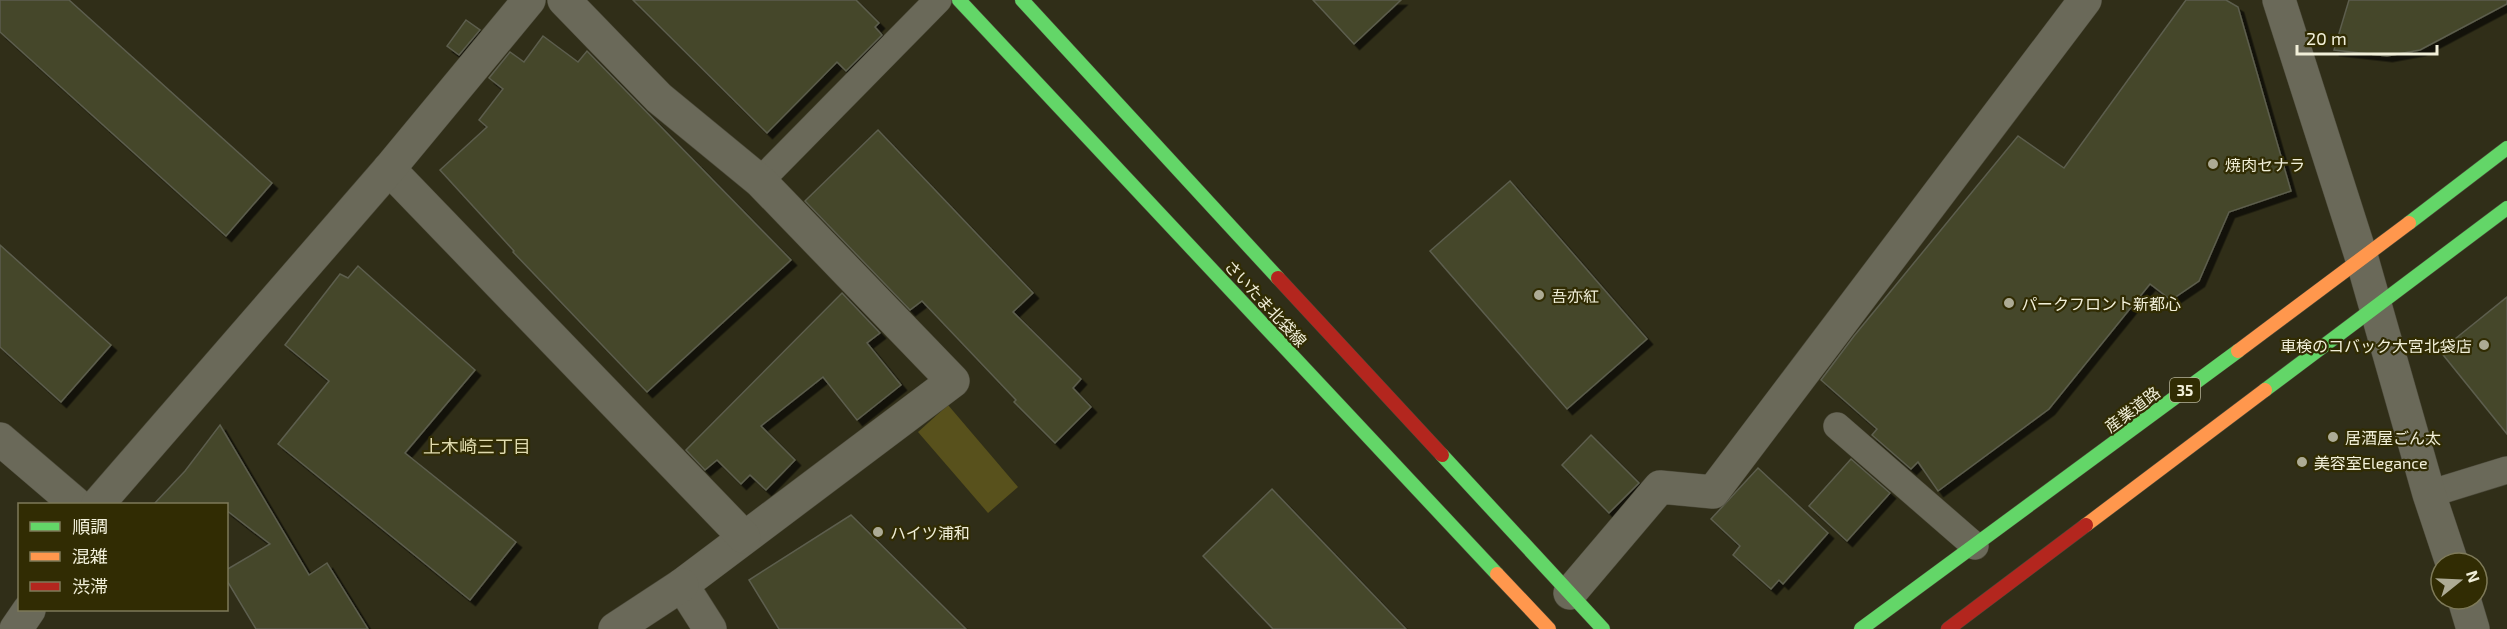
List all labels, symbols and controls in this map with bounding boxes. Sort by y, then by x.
scale bar [2297,18,2436,56]
text: 20 m [2306,27,2347,49]
place label: 焼肉セナラ [2225,155,2305,174]
marker: 焼肉セナラ [2206,157,2220,171]
street label: さいたま北袋線 [1221,256,1311,350]
place label: 吾亦紅 [1551,286,1599,305]
marker: 吾亦紅 [1532,288,1546,302]
place label: パークフロント新都心 [2021,294,2181,313]
marker: パークフロント新都心 [2002,296,2016,310]
place label: 車検のコバック大宮北袋店 [2280,336,2472,355]
marker: 車検のコバック大宮北袋店 [2477,338,2491,352]
road number: 35 [2170,378,2200,402]
street label: 産業道路 [2101,382,2163,436]
place label: 居酒屋ごん太 [2345,428,2441,447]
marker: 居酒屋ごん太 [2326,430,2340,444]
district label: 上木崎三丁目 [423,435,531,457]
place label: 美容室Elegance [2314,453,2428,472]
marker: 美容室Elegance [2295,455,2309,469]
legend [18,503,228,611]
text: 順調 [72,515,108,537]
place label: ハイツ浦和 [890,523,970,542]
marker: ハイツ浦和 [871,525,885,539]
text: 混雑 [72,545,108,567]
north arrow [2429,551,2489,611]
text: N [2463,568,2485,585]
text: 渋滞 [72,575,108,597]

